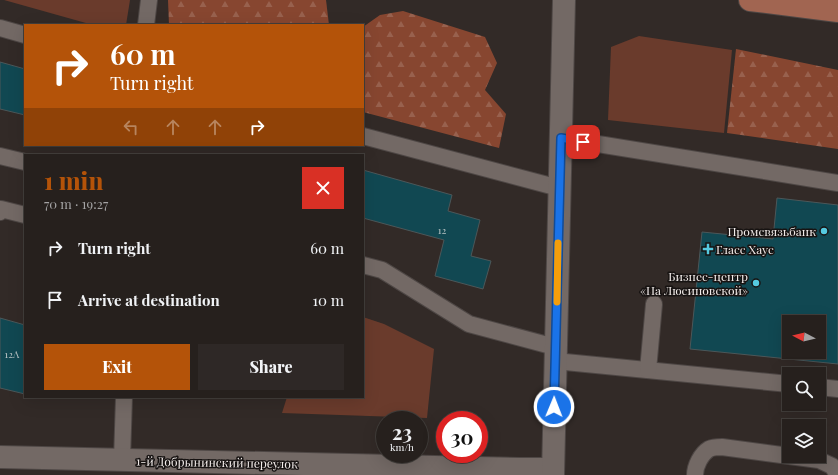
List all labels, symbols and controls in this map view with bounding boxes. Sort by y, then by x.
text: 60 m [110,35,176,72]
icon: right [44,40,96,92]
text: Turn right [110,71,193,95]
icon: left [120,116,142,138]
icon: ahead [162,116,184,138]
icon: ahead [204,116,226,138]
icon: right [246,116,268,138]
pin [566,125,600,159]
icon: arrive [572,131,594,153]
text: 1 min [44,164,103,196]
button: close [302,167,344,209]
text: 70 m · 19:27 [44,195,108,212]
house number: 12 [438,223,446,237]
place label: Промсвязьбанк [727,223,816,239]
marker: Промсвязьбанк [819,226,829,236]
icon: right [44,237,66,259]
text: Turn right [78,238,151,258]
text: 60 m [310,238,344,258]
place label: Гласс Хаус [716,241,774,257]
marker: Гласс Хаус [703,244,713,254]
place label: Бизнес-центр «На Люсиновской» [640,268,748,298]
marker: Бизнес-центр «На Люсиновской» [751,278,761,288]
icon: arrive [44,289,66,311]
text: Arrive at destination [78,290,220,310]
text: 10 m [312,290,344,310]
north arrow [782,315,826,359]
map controls [782,315,826,463]
button: Exit [44,344,190,390]
button: Share [198,344,344,390]
house number: 12А [5,347,20,361]
button: search [782,367,826,411]
position arrow [533,386,575,428]
speed limit sign: 30 [436,411,488,463]
text: 23 [392,418,412,445]
button: layers [782,419,826,463]
text: km/h [390,440,414,454]
street label: 1-й Добрынинский переулок [136,453,298,471]

